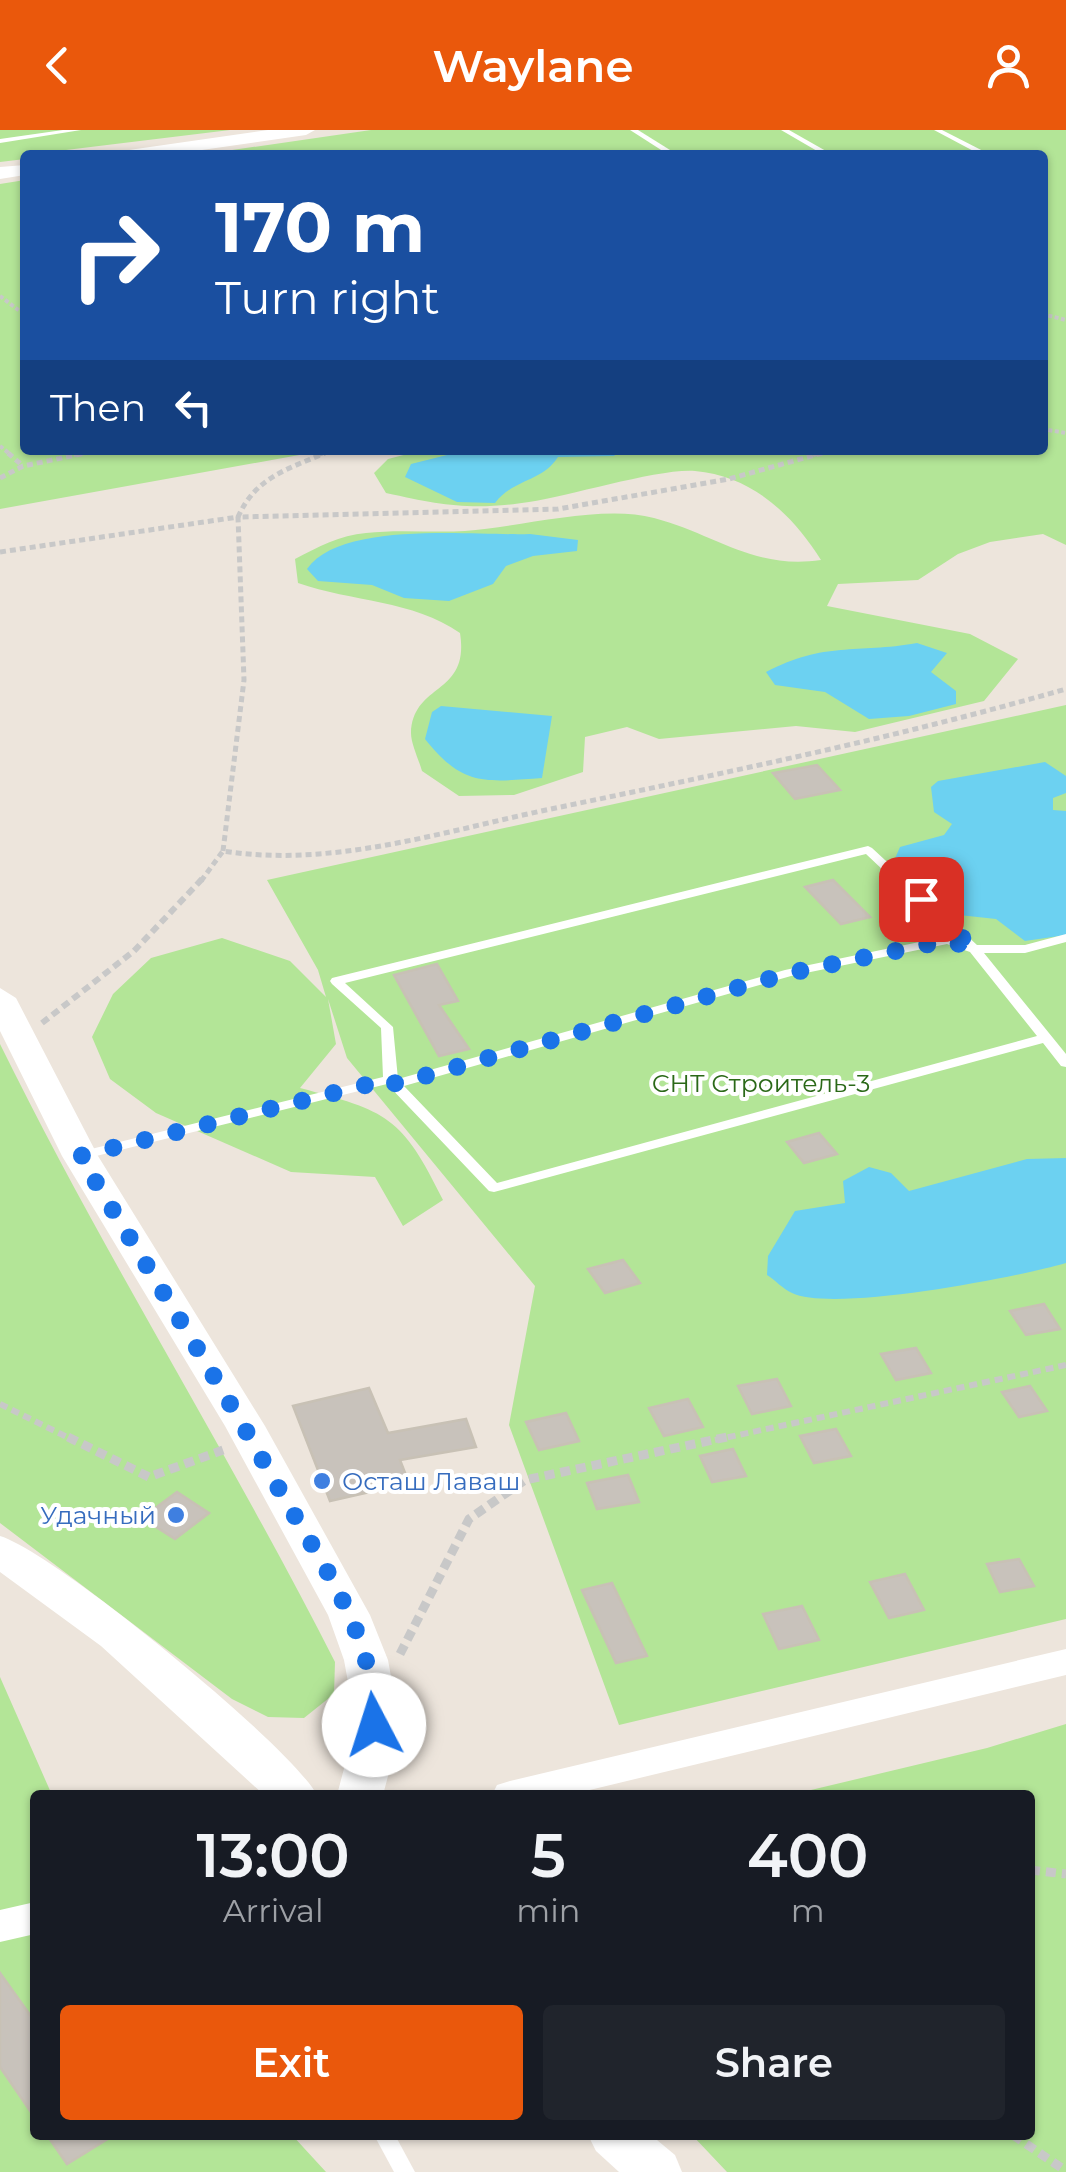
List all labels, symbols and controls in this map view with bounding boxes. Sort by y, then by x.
icon: back [30,38,85,93]
text: Waylane [433,38,633,93]
icon: person [981,38,1036,93]
text: 170 m [215,184,425,270]
icon: right [50,190,180,320]
text: Turn right [215,270,440,325]
icon: left [166,380,221,435]
text: Then [50,384,146,431]
pin [879,857,964,942]
icon: arrive [894,872,949,927]
park label: СНТ Строитель-3 [652,1068,870,1098]
place label: Осташ Лаваш [342,1466,520,1496]
marker: Осташ Лаваш [311,1470,333,1492]
place label: Удачный [40,1500,156,1530]
marker: Удачный [165,1504,187,1526]
position arrow [322,1673,426,1777]
text: 13:00 [197,1819,350,1892]
text: 5 [531,1819,566,1892]
text: 400 [747,1819,868,1892]
text: Arrival [223,1891,324,1930]
text: min [516,1891,580,1930]
text: m [791,1891,825,1930]
button: Exit [60,2005,523,2120]
button: Share [543,2005,1005,2120]

